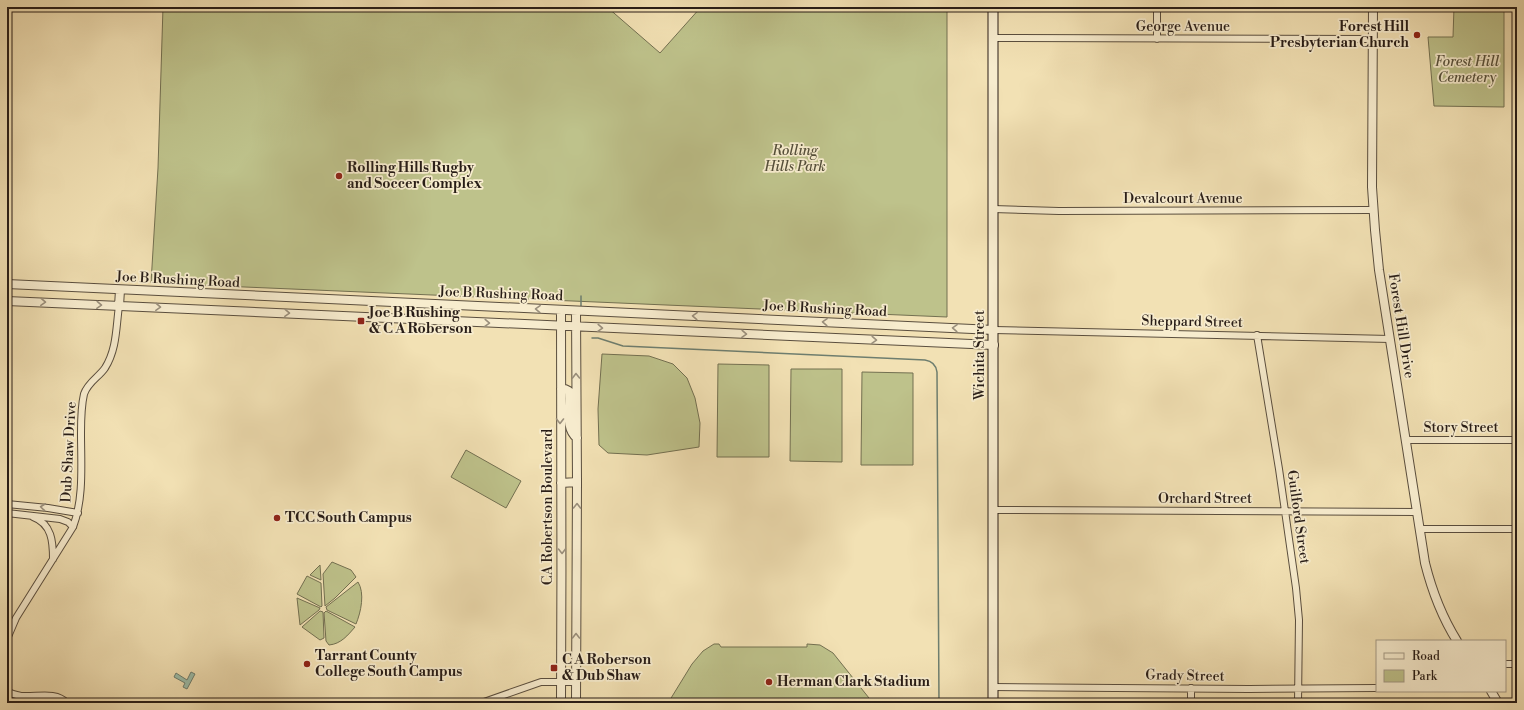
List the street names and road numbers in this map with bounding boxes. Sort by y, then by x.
street label: George Avenue [1136,18,1230,36]
street label: Devalcourt Avenue [1123,190,1243,208]
street label: Joe B Rushing Road [114,268,241,292]
street label: Forest Hill Drive [1384,272,1418,380]
street label: Joe B Rushing Road [438,283,563,305]
street label: Joe B Rushing Road [761,297,888,321]
street label: Wichita Street [971,310,989,401]
street label: Sheppard Street [1141,312,1243,332]
street label: Dub Shaw Drive [57,401,81,503]
street label: Story Street [1424,419,1499,437]
street label: CA Robertson Boulevard [539,429,557,585]
street label: Guilford Street [1283,469,1313,565]
street label: Orchard Street [1158,490,1252,508]
street label: Grady Street [1145,666,1225,686]

